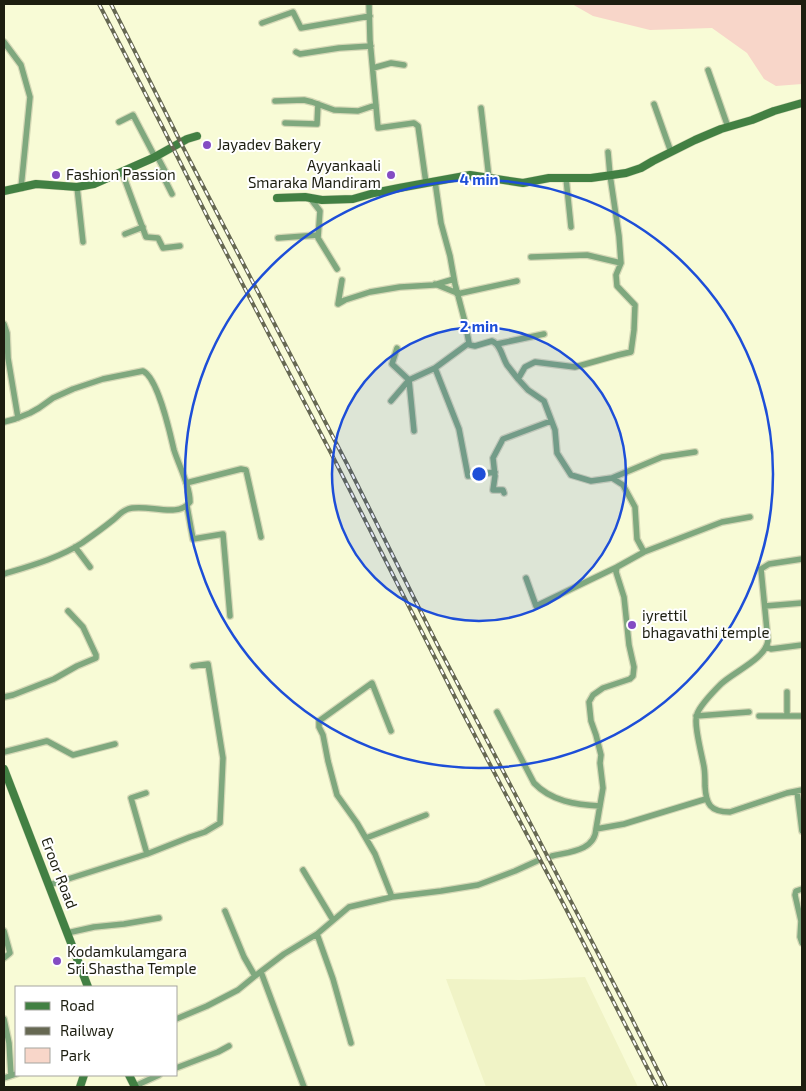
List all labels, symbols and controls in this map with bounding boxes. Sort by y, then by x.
place label: Jayadev Bakery [217,135,321,153]
marker: Jayadev Bakery [201,139,213,151]
place label: Ayyankaali Smaraka Mandiram [248,156,381,191]
place label: Fashion Passion [66,165,176,183]
marker: Fashion Passion [50,169,62,181]
marker: Ayyankaali Smaraka Mandiram [385,169,397,181]
text: 4 min [459,170,499,188]
text: 2 min [460,317,498,335]
centre of rings [470,465,488,483]
place label: iyrettil bhagavathi temple [642,606,770,641]
marker: iyrettil bhagavathi temple [626,619,638,631]
street label: Eroor Road [38,834,82,911]
place label: Kodamkulamgara Sri.Shastha Temple [67,942,197,977]
marker: Kodamkulamgara Sri.Shastha Temple [51,955,63,967]
legend [15,986,178,1076]
text: Road [60,996,95,1014]
text: Railway [60,1021,114,1039]
text: Park [60,1046,91,1064]

